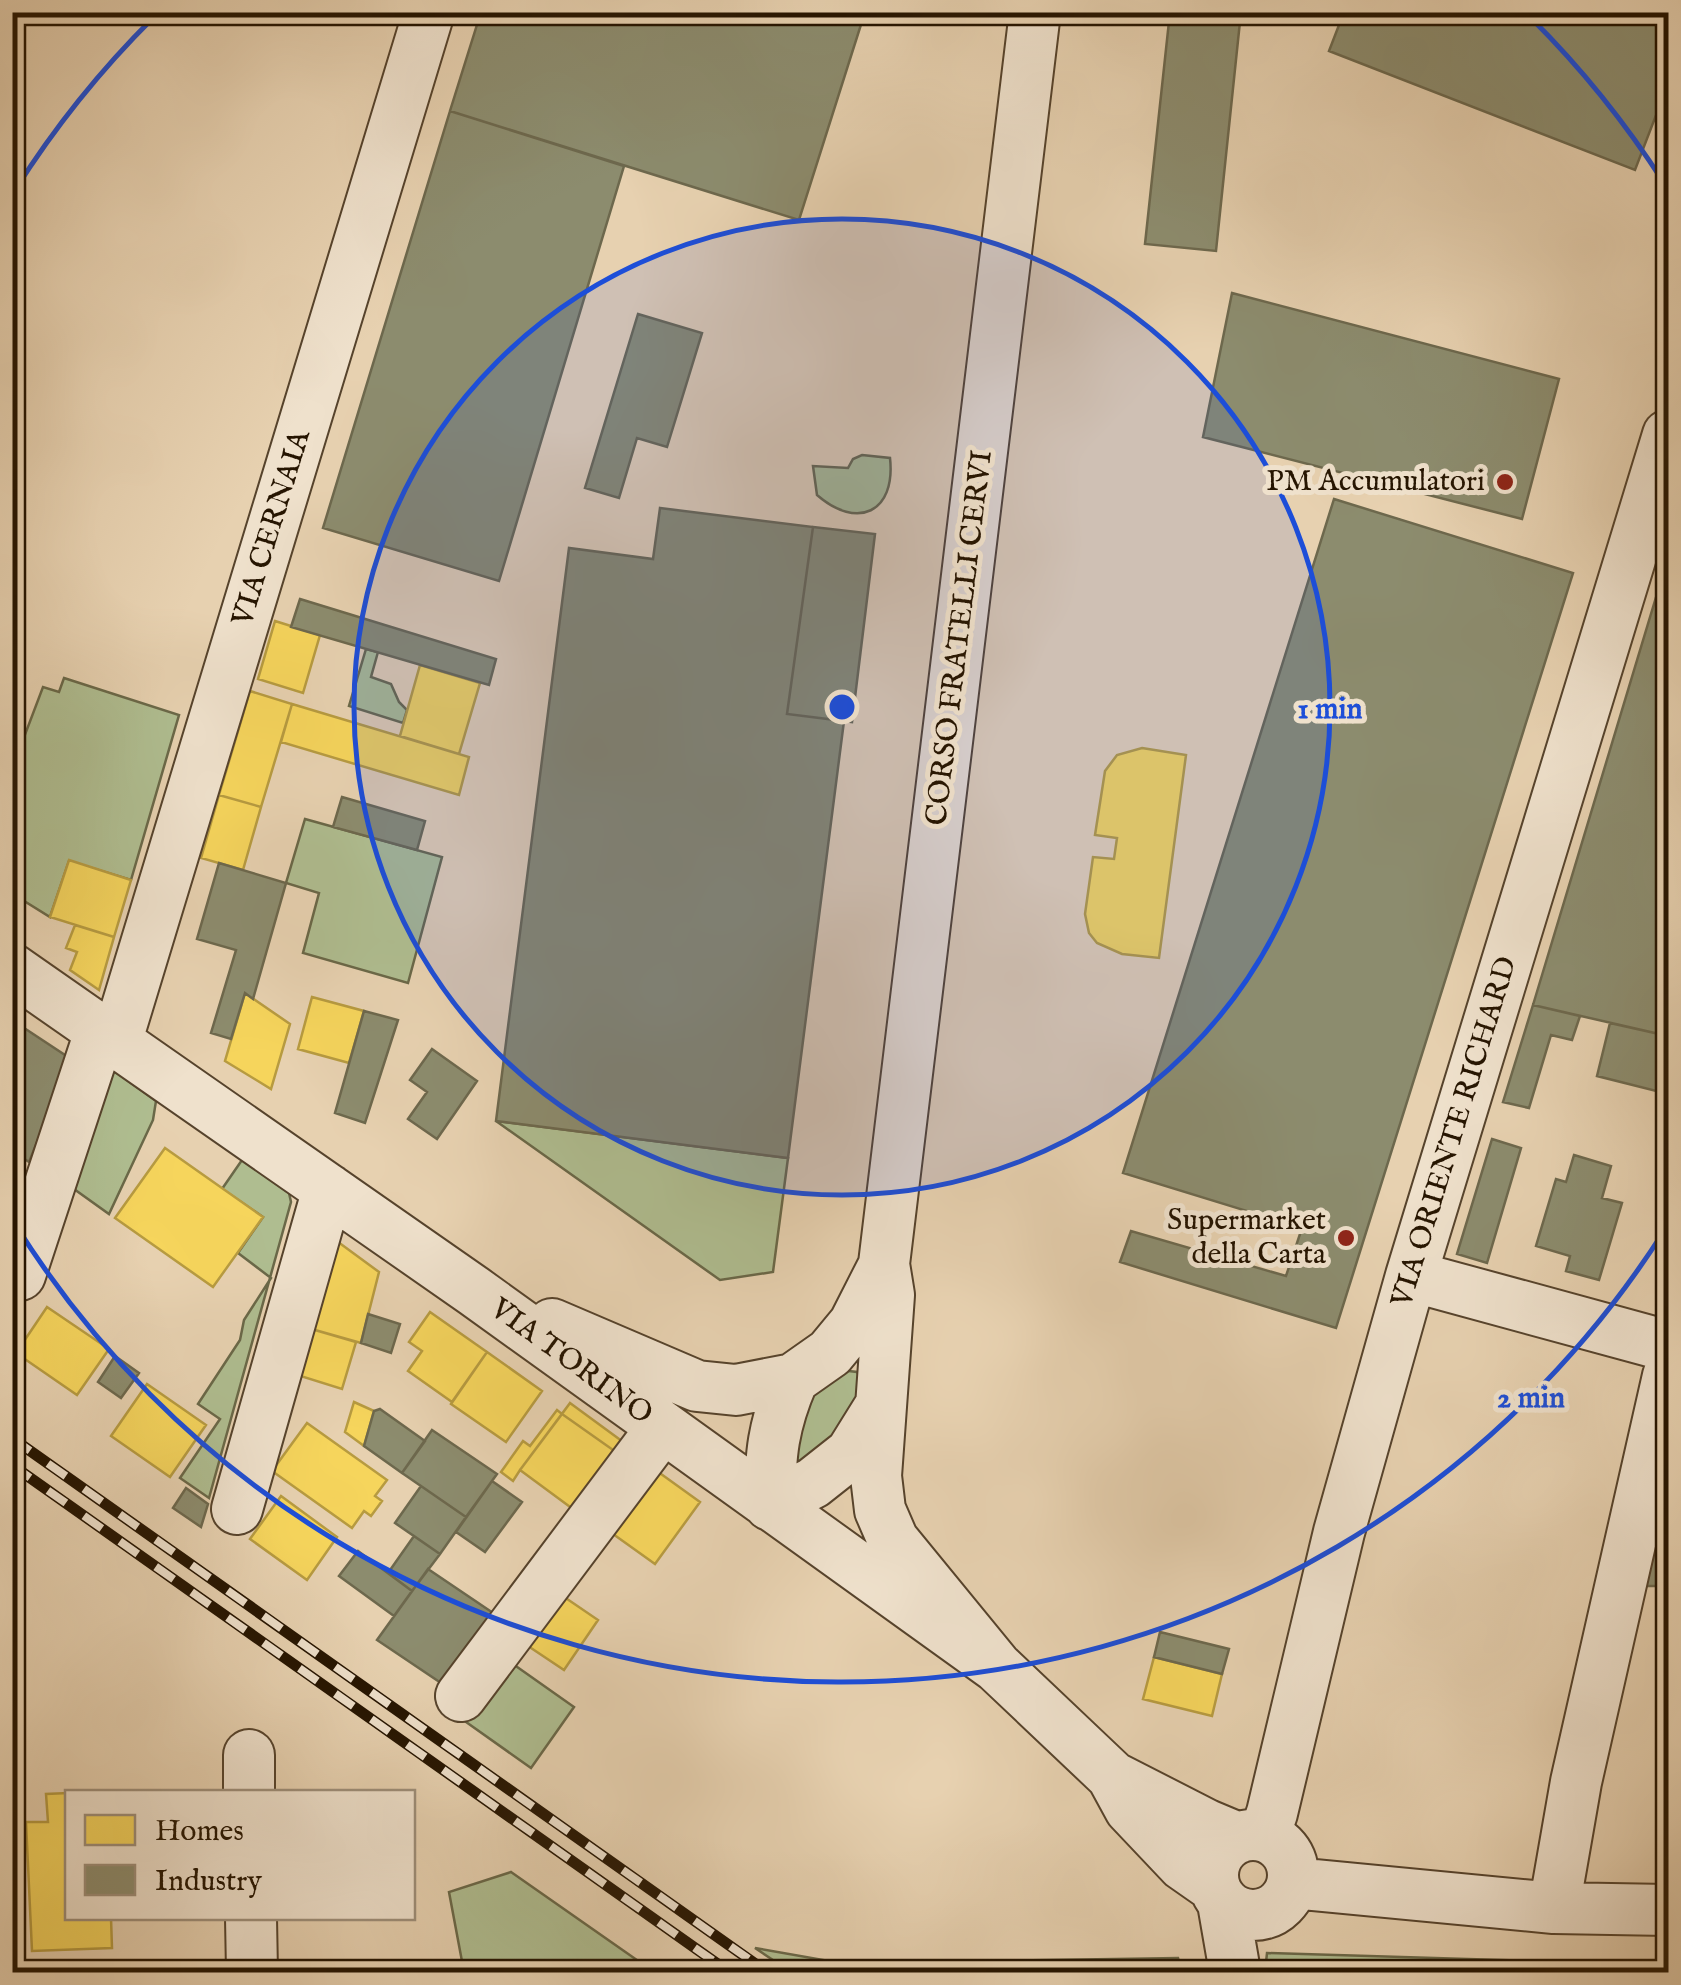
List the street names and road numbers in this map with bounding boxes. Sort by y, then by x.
street label: VIA CERNAIA [224,425,320,632]
street label: CORSO FRATELLI CERVI [918,448,1002,828]
street label: VIA ORIENTE RICHARD [1383,952,1527,1313]
street label: VIA TORINO [481,1290,660,1434]

